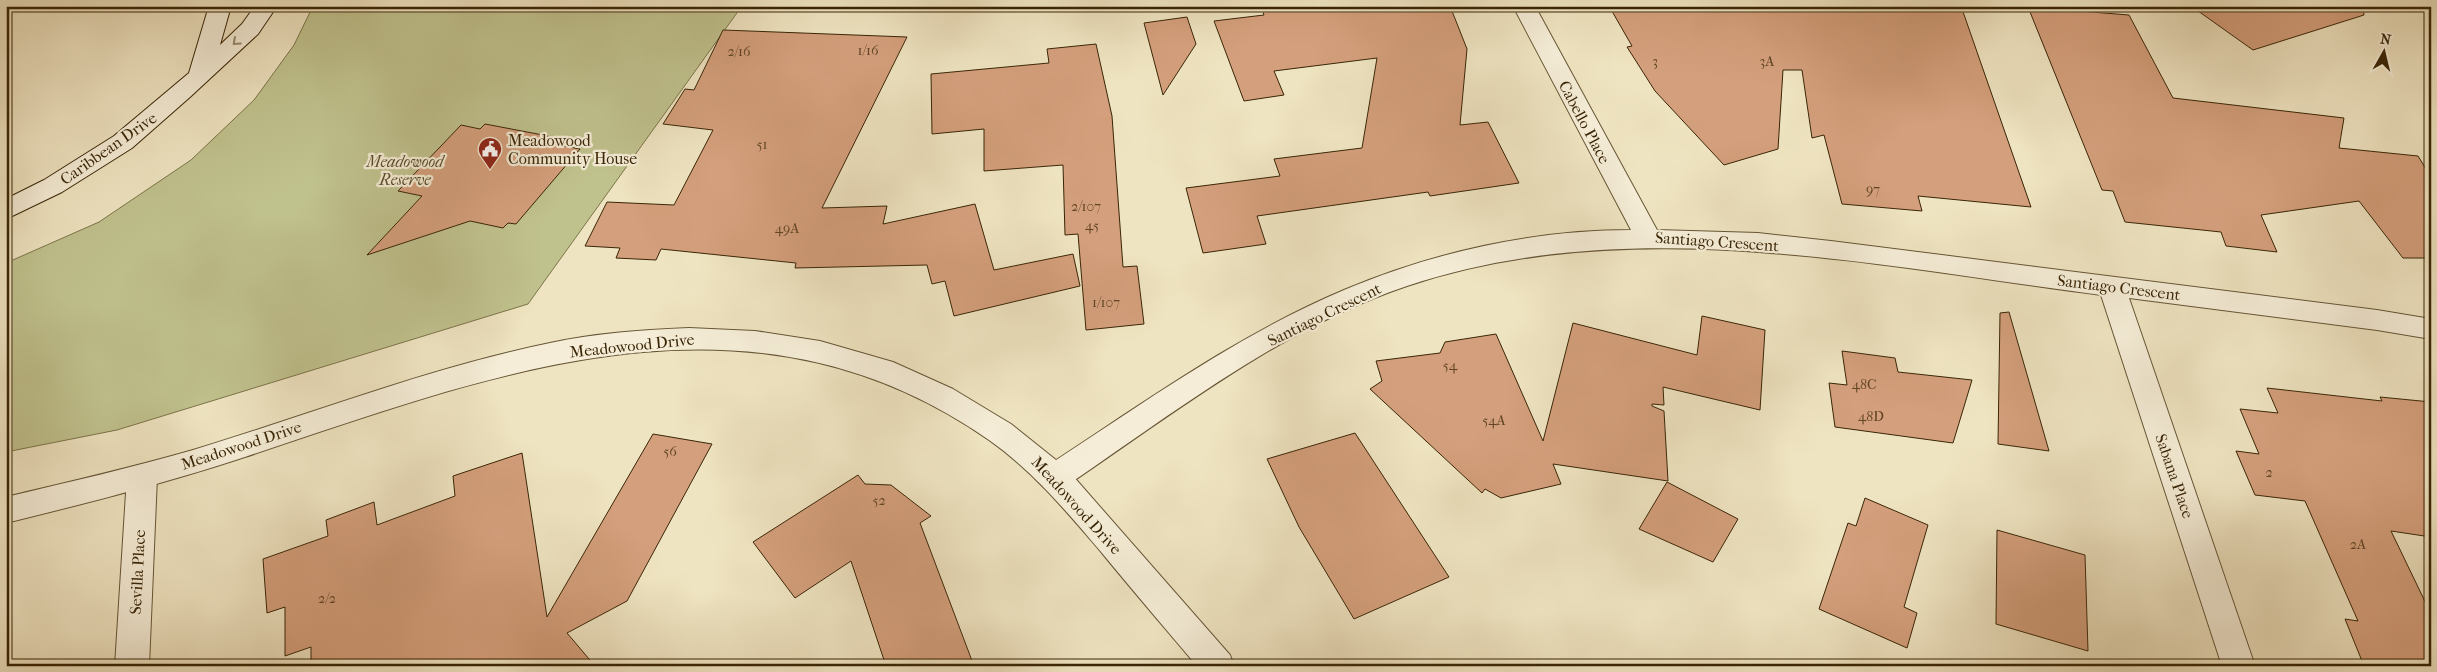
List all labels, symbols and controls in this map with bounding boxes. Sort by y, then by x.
north arrow [2360,28,2410,78]
text: N [2379,30,2393,49]
one-way arrow [232,36,241,45]
house number: 1/16 [858,42,879,59]
house number: 2/16 [727,43,751,60]
house number: 3 [1652,53,1658,70]
house number: 3A [1760,53,1775,70]
street label: Cabello Place [1555,78,1614,167]
street label: Caribbean Drive [56,108,160,189]
place label: Meadowood Community House [508,131,637,168]
public building icon: Meadowood Community House [477,136,503,170]
house number: 51 [756,136,768,153]
park label: Meadowood Reserve [366,152,445,189]
house number: 97 [1866,181,1880,198]
house number: 2/107 [1071,198,1101,215]
house number: 45 [1085,217,1099,234]
house number: 49A [775,220,800,237]
street label: Santiago Crescent [1655,228,1780,255]
street label: Santiago Crescent [2056,271,2182,305]
street label: Santiago Crescent [1264,279,1384,350]
house number: 1/107 [1092,294,1120,311]
street label: Meadowood Drive [569,329,695,361]
house number: 54 [1443,357,1458,374]
house number: 48C [1852,376,1876,393]
house number: 48D [1858,408,1884,425]
house number: 54A [1482,412,1507,429]
street label: Meadowood Drive [179,417,304,474]
street label: Sabana Place [2151,431,2198,521]
house number: 56 [663,443,677,460]
street label: Meadowood Drive [1028,452,1126,558]
house number: 2 [2265,464,2273,481]
house number: 52 [872,492,886,509]
street label: Sevilla Place [126,529,149,615]
house number: 2A [2350,536,2367,553]
house number: 2/2 [318,590,336,607]

